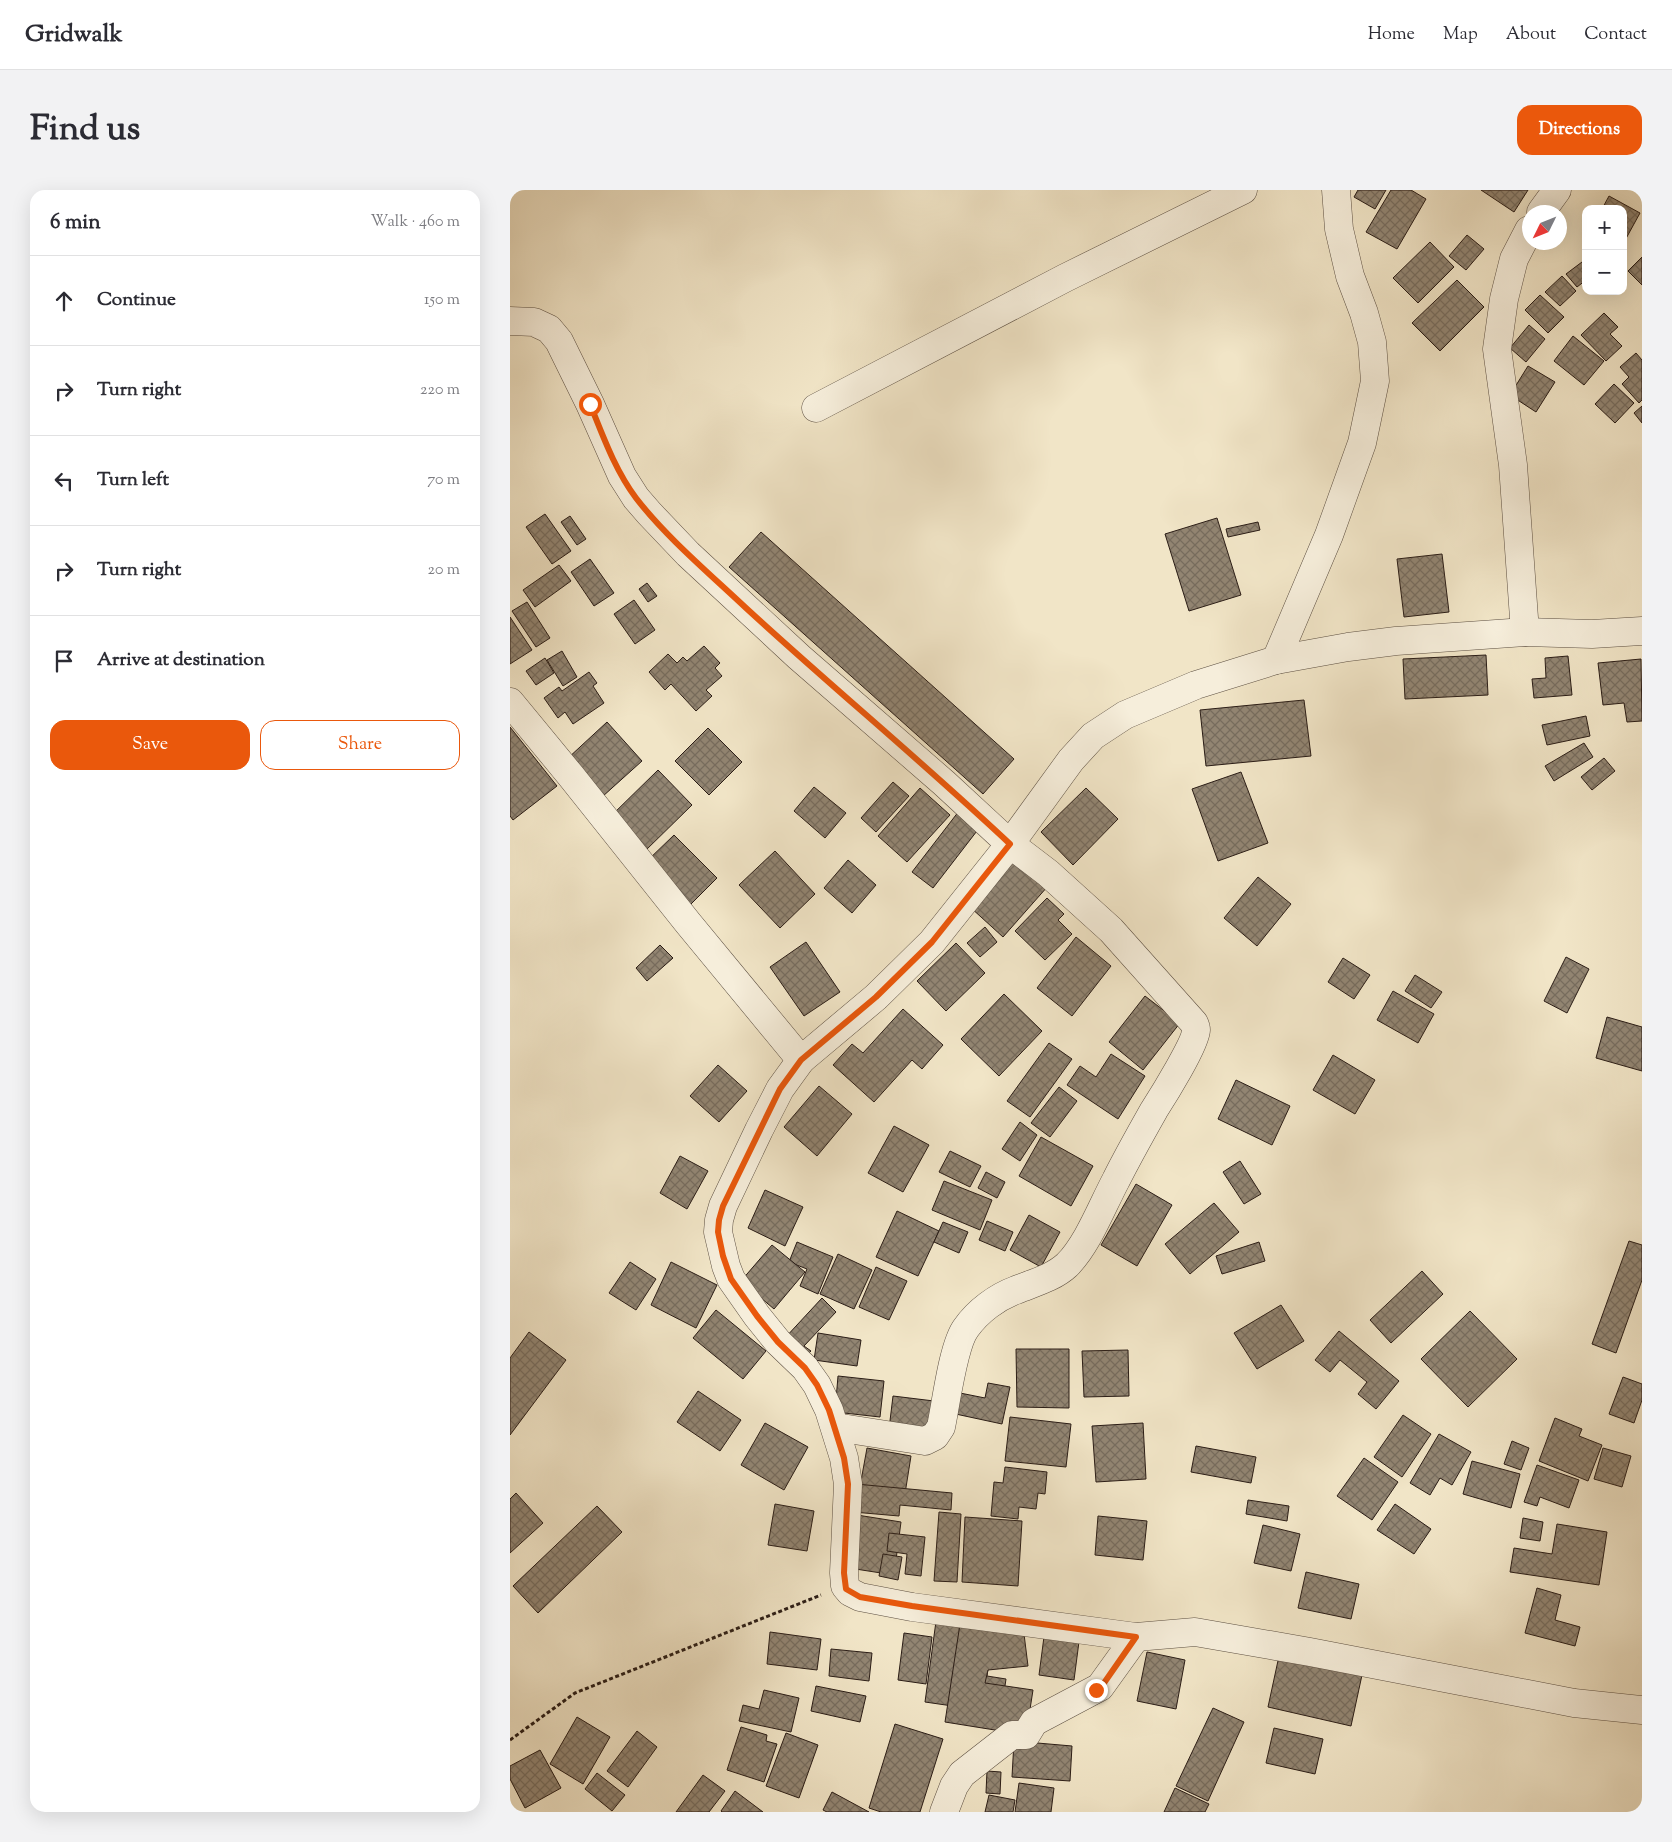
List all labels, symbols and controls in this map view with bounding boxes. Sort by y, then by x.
text: Gridwalk [25,18,123,52]
text: Home [1368,22,1415,48]
text: Map [1443,22,1478,48]
text: About [1506,22,1556,48]
text: Contact [1584,22,1647,48]
text: Find us [30,105,140,156]
button: Directions [1517,105,1642,155]
north arrow [1522,205,1567,250]
map controls [1582,205,1627,295]
button: + [1582,205,1627,250]
text: 6 min [50,208,101,238]
text: Walk · 460 m [371,211,460,234]
button: − [1582,250,1627,295]
icon: ahead [50,287,78,315]
text: Continue [97,287,176,314]
text: 150 m [424,289,460,312]
icon: right [50,377,78,405]
text: Turn right [97,377,181,404]
text: 220 m [420,379,460,402]
route start [579,393,602,416]
icon: left [50,467,78,495]
text: Turn left [97,467,169,494]
text: 70 m [427,469,460,492]
icon: right [50,557,78,585]
text: Turn right [97,557,181,584]
text: 20 m [427,559,460,582]
icon: arrive [50,647,78,675]
text: Arrive at destination [97,647,265,674]
button: Save [50,720,250,770]
button: Share [260,720,460,770]
route end [1085,1679,1108,1702]

